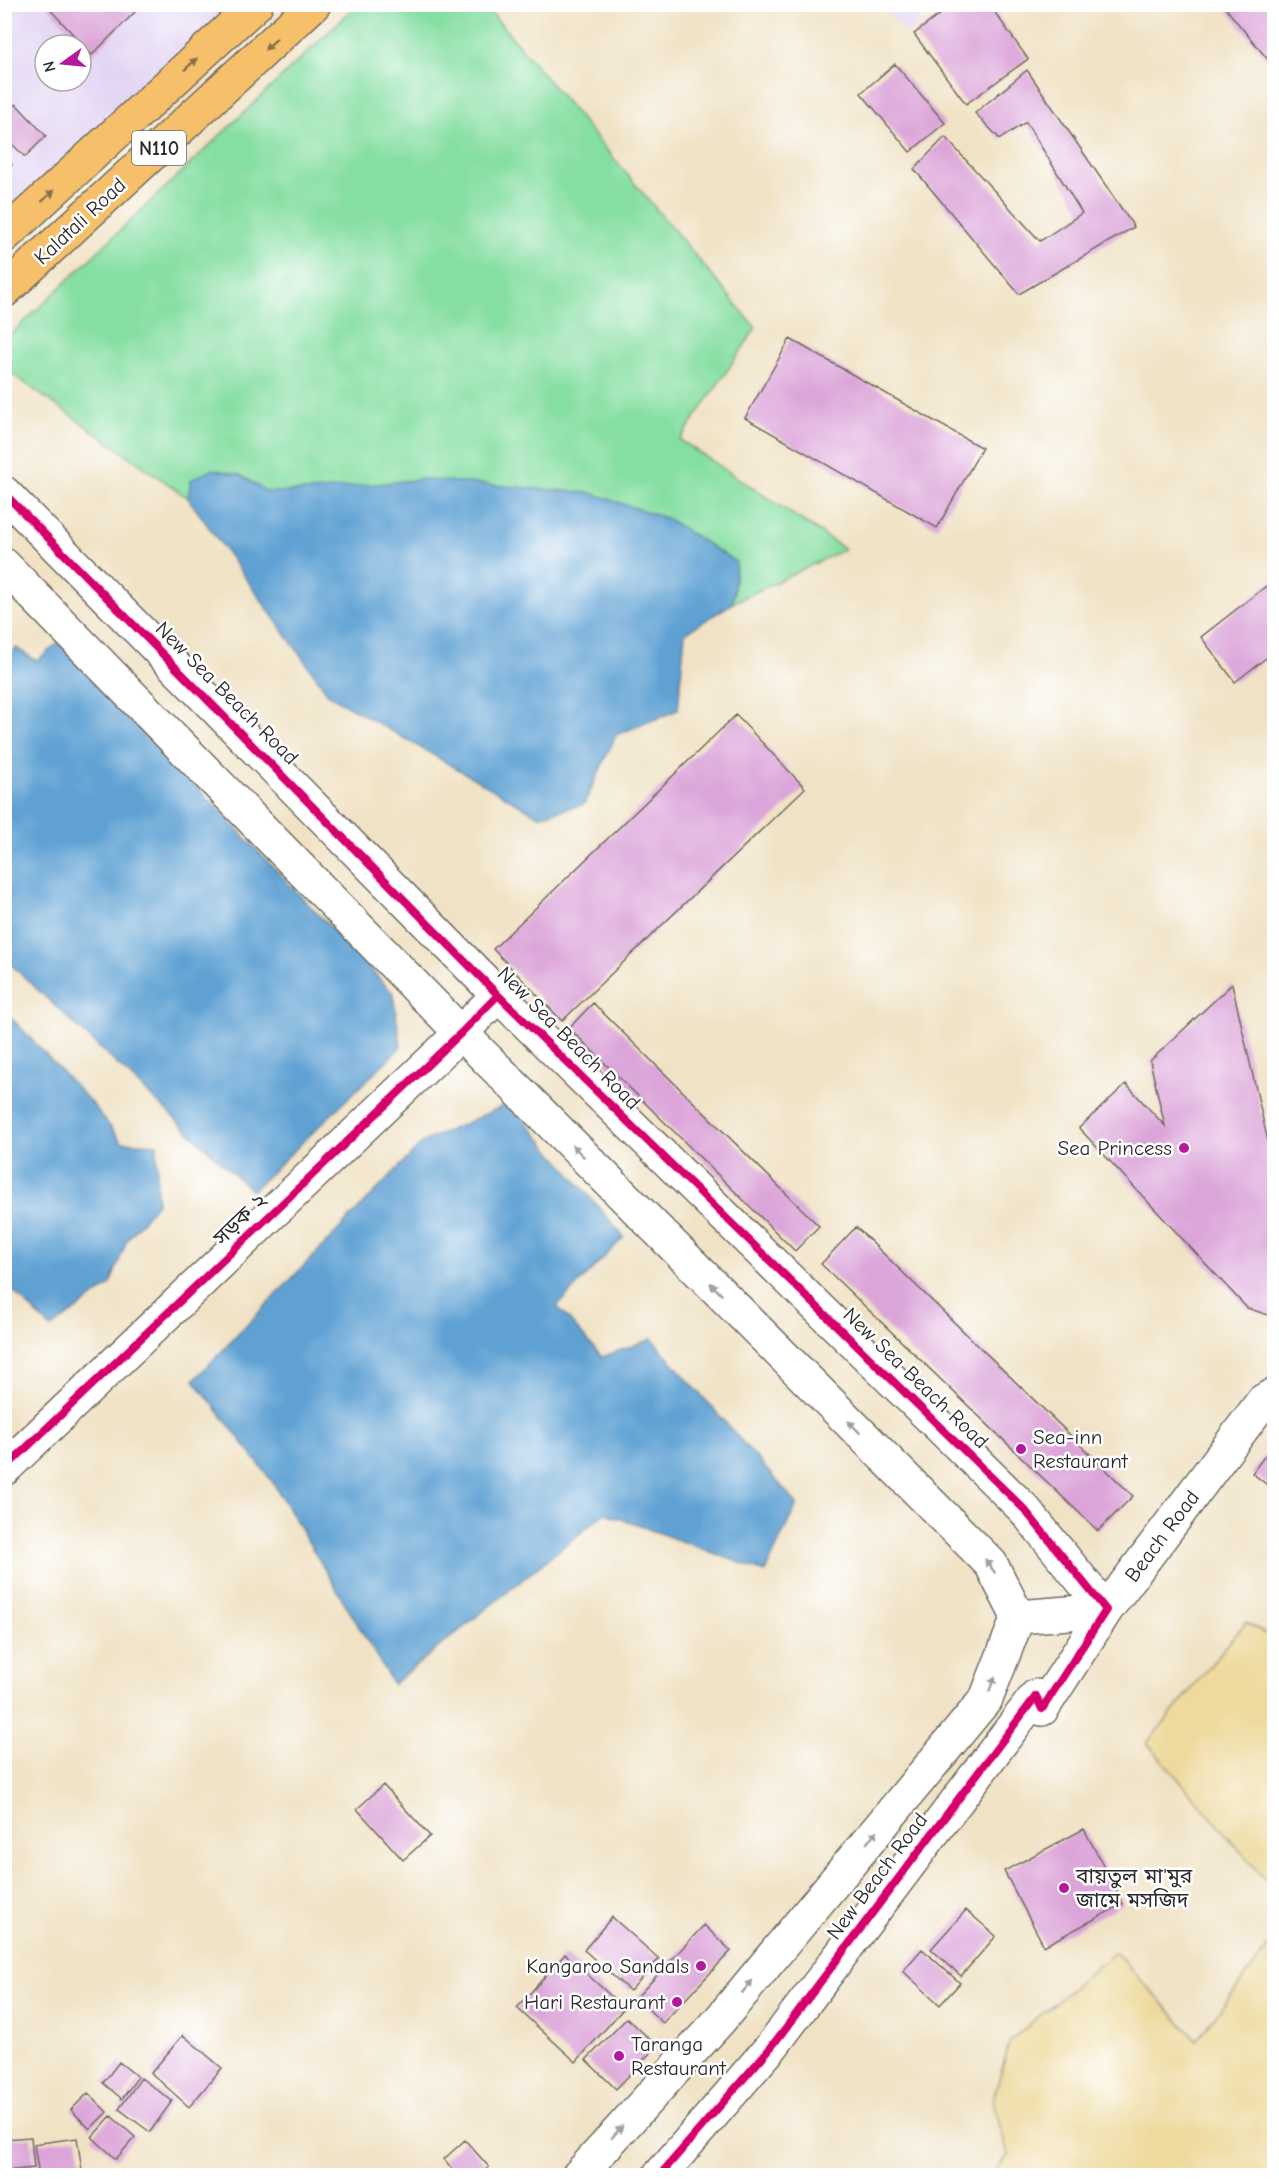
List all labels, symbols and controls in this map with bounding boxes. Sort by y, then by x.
north arrow [33,33,93,93]
one-way arrow [263,37,278,51]
one-way arrow [183,58,198,71]
text: N [39,59,60,74]
road number: N110 [132,131,186,165]
street label: Kalatali Road [29,173,131,269]
one-way arrow [40,189,55,203]
street label: New Sea Beach Road [151,617,303,769]
street label: New Sea Beach Road [493,962,645,1114]
place label: Sea Princess [1057,1136,1172,1160]
marker: Sea Princess [1177,1141,1191,1155]
one-way arrow [572,1144,586,1158]
street label: সড়ক ২ [208,1188,272,1251]
one-way arrow [709,1282,723,1296]
street label: New Sea Beach Road [839,1303,993,1453]
one-way arrow [847,1420,861,1434]
place label: Sea-inn Restaurant [1033,1425,1129,1473]
marker: Sea-inn Restaurant [1014,1442,1028,1456]
street label: Beach Road [1120,1486,1204,1586]
one-way arrow [984,1558,996,1574]
one-way arrow [987,1675,997,1693]
street label: New Beach Road [822,1808,932,1944]
one-way arrow [865,1829,878,1845]
place label: বায়তুল মা'মুর জামে মসজিদ [1075,1864,1193,1912]
marker: বায়তুল মা'মুর জামে মসজিদ [1057,1881,1071,1895]
place label: Kangaroo Sandals [526,1954,689,1978]
marker: Kangaroo Sandals [694,1959,708,1973]
one-way arrow [741,1979,754,1995]
place label: Hari Restaurant [524,1990,666,2014]
marker: Hari Restaurant [670,1995,684,2009]
place label: Taranga Restaurant [631,2032,727,2080]
marker: Taranga Restaurant [612,2049,626,2063]
one-way arrow [610,2125,624,2140]

